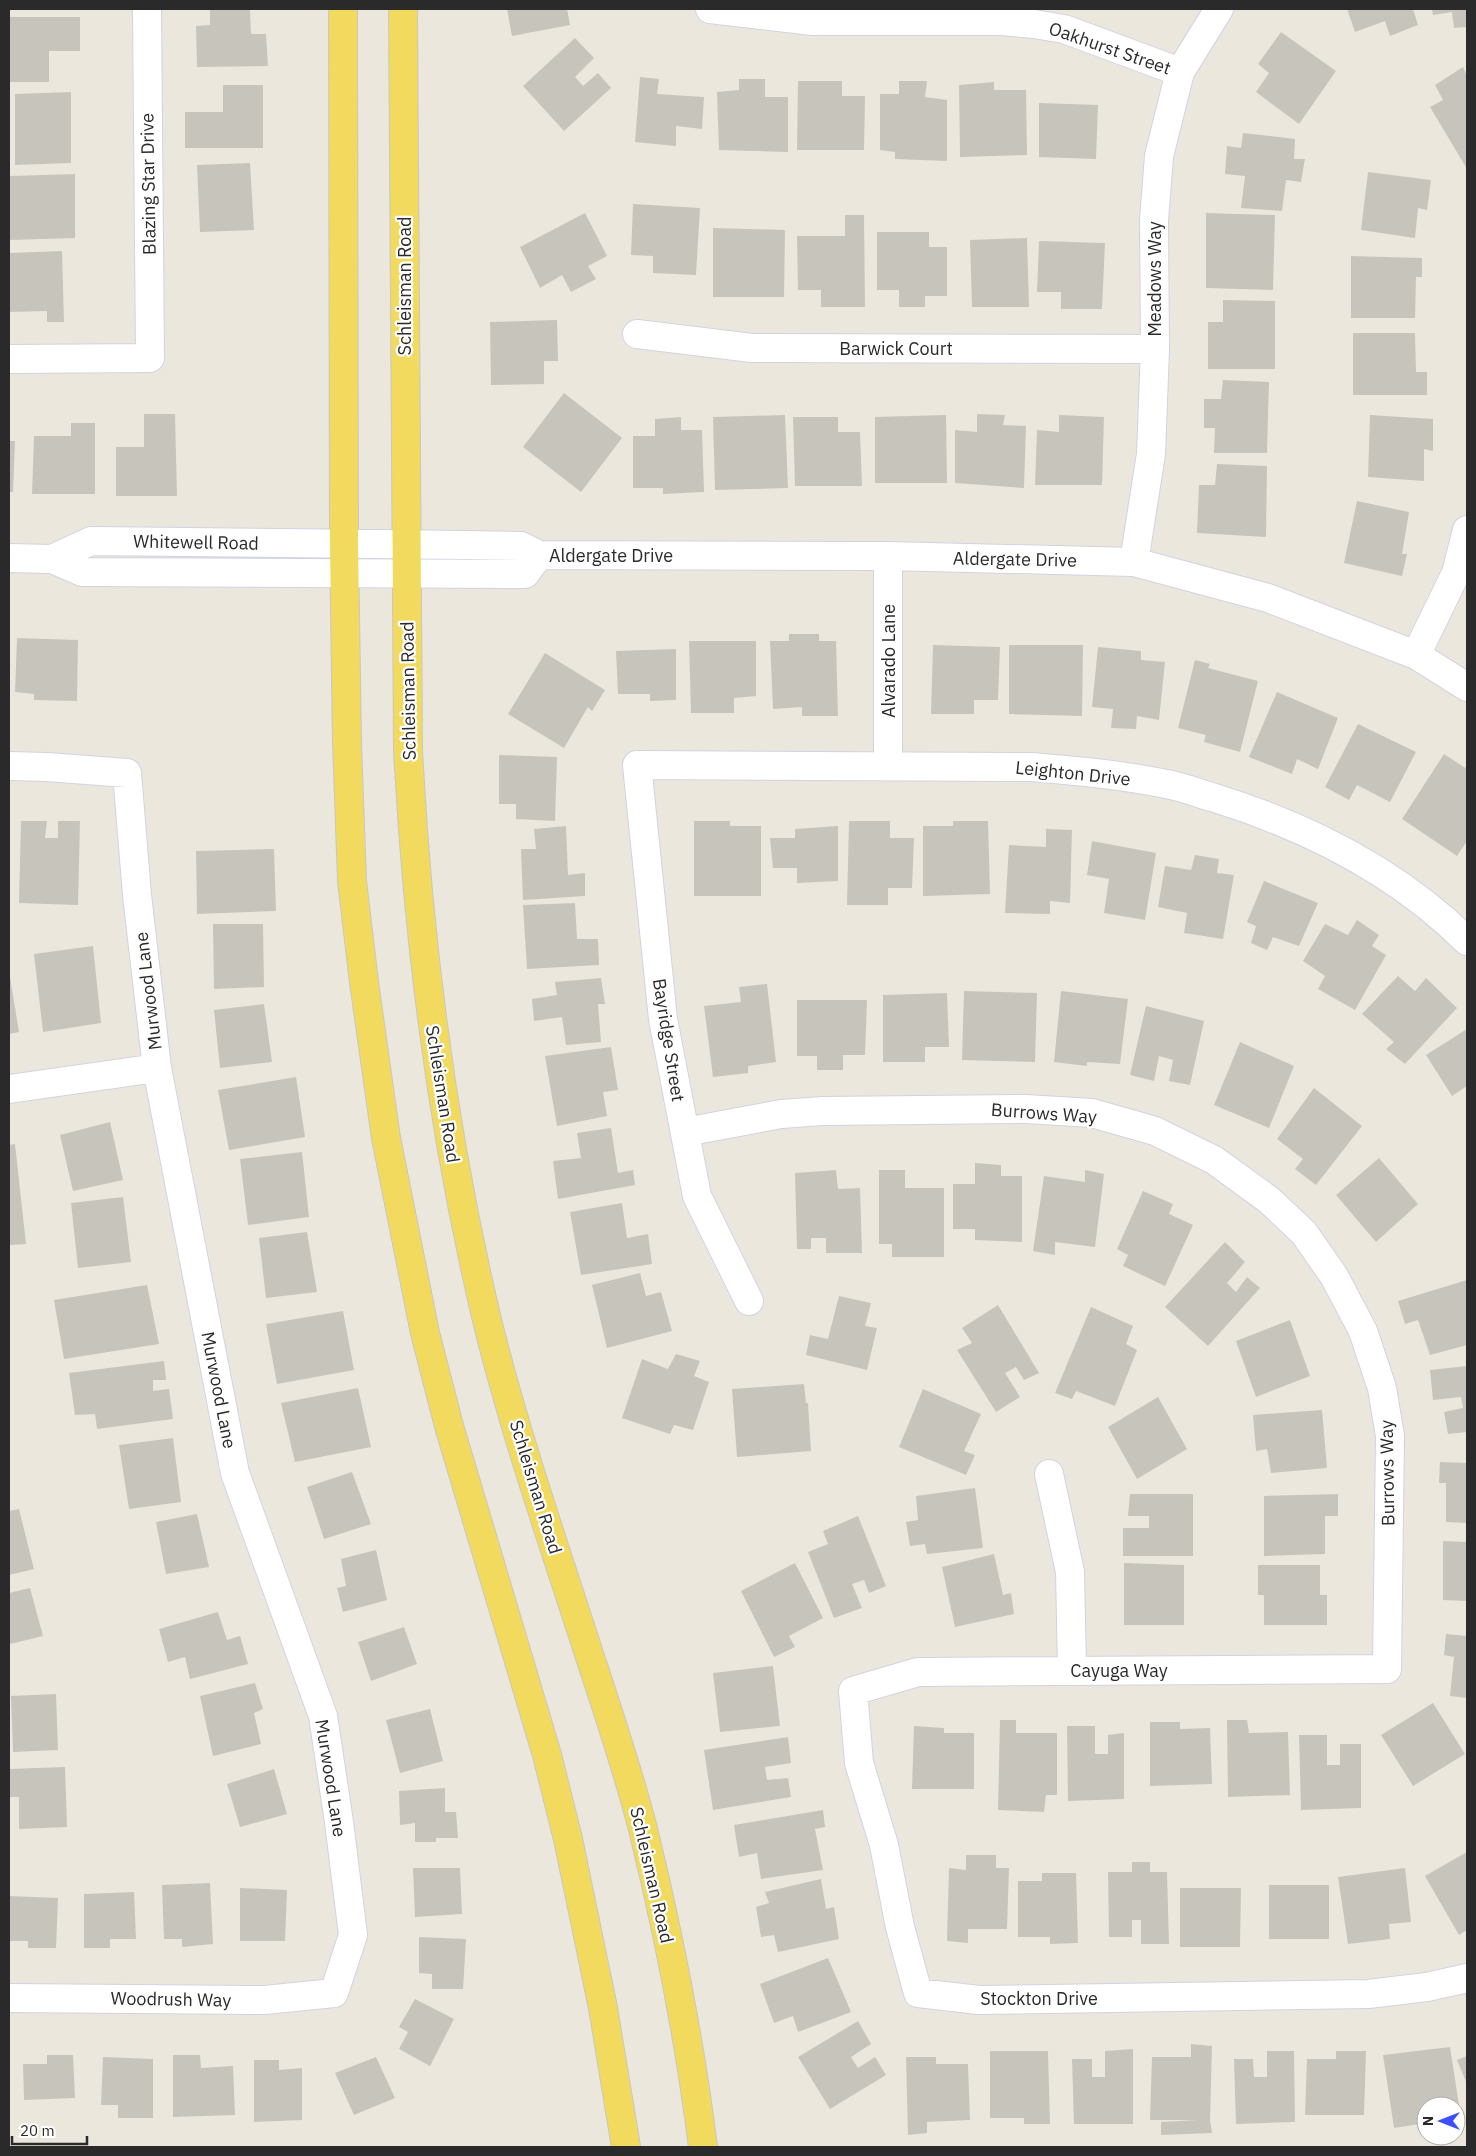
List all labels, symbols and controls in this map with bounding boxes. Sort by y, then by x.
street label: Oakhurst Street [1046,16,1174,80]
street label: Blazing Star Drive [135,113,161,255]
street label: Schleisman Road [393,217,416,355]
street label: Meadows Way [1143,221,1166,337]
street label: Barwick Court [839,337,953,360]
street label: Whitewell Road [133,529,259,555]
street label: Aldergate Drive [549,544,673,567]
street label: Aldergate Drive [953,546,1077,572]
street label: Alvarado Lane [877,604,900,718]
street label: Schleisman Road [395,621,421,761]
street label: Leighton Drive [1014,756,1132,790]
street label: Murwood Lane [129,931,167,1051]
street label: Bayridge Street [648,977,690,1103]
street label: Schleisman Road [421,1024,465,1164]
street label: Burrows Way [990,1098,1098,1128]
street label: Murwood Lane [196,1329,242,1451]
street label: Schleisman Road [505,1417,567,1557]
street label: Burrows Way [1375,1420,1399,1526]
street label: Cayuga Way [1070,1659,1168,1682]
street label: Murwood Lane [310,1718,352,1839]
street label: Schleisman Road [625,1805,679,1945]
street label: Woodrush Way [110,1986,232,2012]
street label: Stockton Drive [980,1987,1098,2010]
north arrow [1416,2096,1466,2146]
scale bar [12,2114,88,2146]
text: N [1419,2116,1437,2126]
text: 20 m [20,2121,55,2140]

